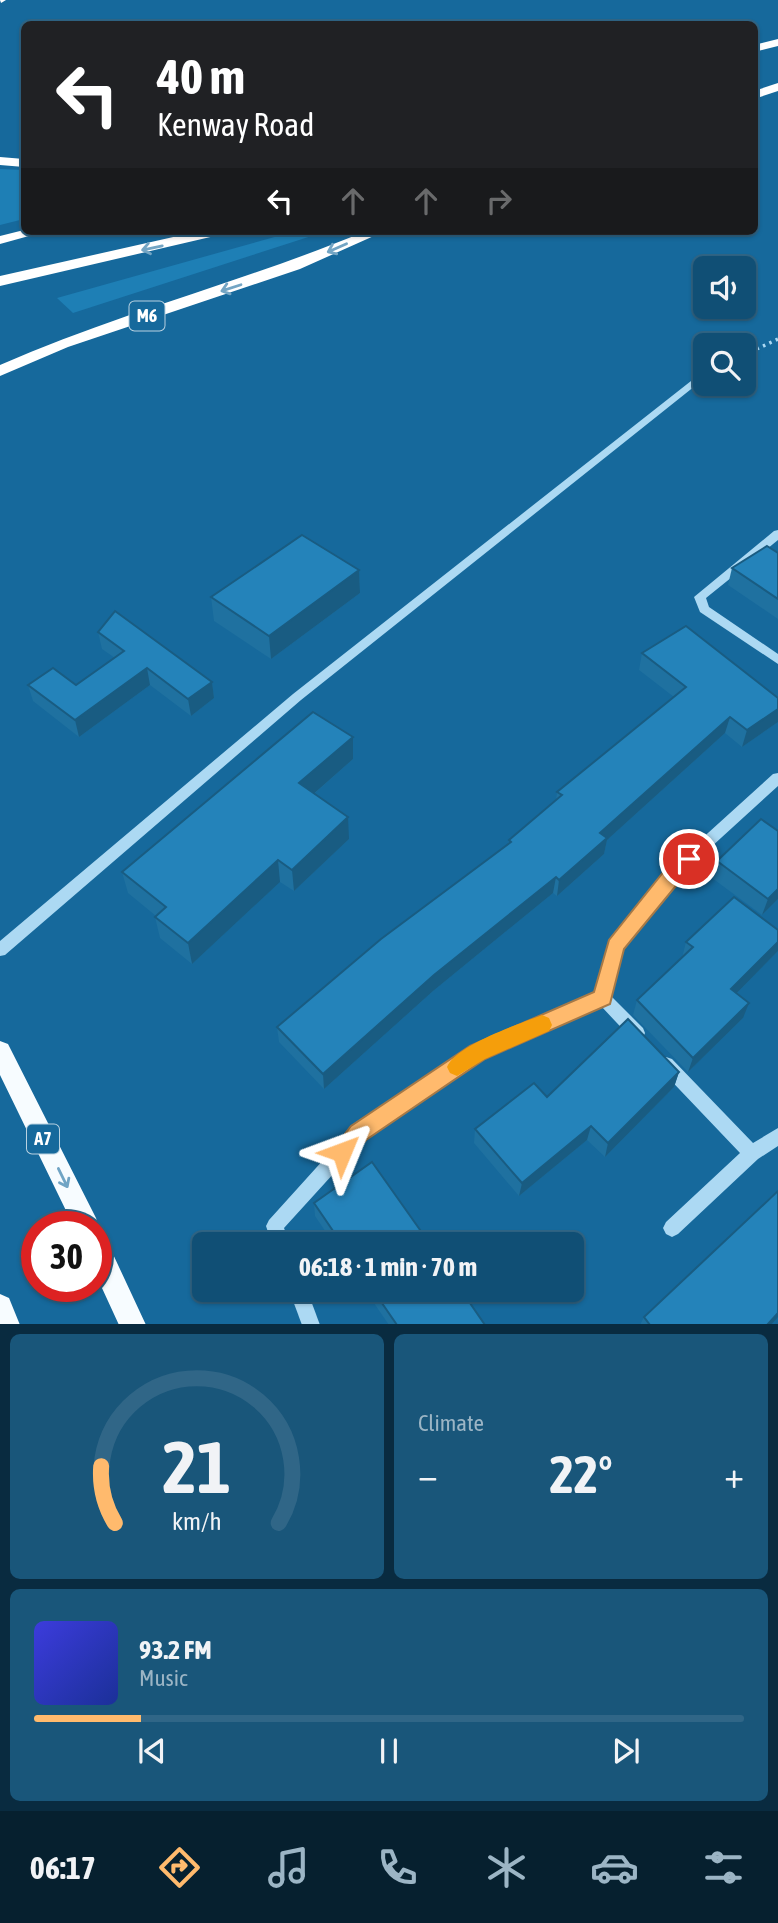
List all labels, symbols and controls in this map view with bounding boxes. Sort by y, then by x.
text: 40 m [157,48,245,104]
icon: left [42,49,133,140]
text: Kenway Road [157,106,314,143]
icon: left [261,182,299,220]
icon: ahead [334,182,372,220]
icon: ahead [407,182,445,220]
icon: right [480,182,518,220]
one-way arrow [141,241,164,255]
one-way arrow [327,243,348,256]
map controls [693,256,756,396]
button: sound [693,256,756,319]
one-way arrow [220,283,242,295]
road number: M6 [130,302,164,330]
button: search [693,333,756,396]
pin [659,829,719,889]
icon: arrive [670,840,708,878]
position arrow [305,1115,379,1189]
road number: A7 [27,1124,59,1154]
one-way arrow [56,1167,70,1188]
speed limit sign: 30 [21,1211,112,1302]
text: 06:18 · 1 min · 70 m [299,1252,477,1282]
text: Climate [418,1410,484,1436]
text: 21 [163,1425,231,1508]
text: 22° [549,1444,613,1504]
text: − [418,1453,438,1496]
text: + [724,1453,744,1496]
text: km/h [172,1506,222,1534]
text: 93.2 FM [139,1635,212,1665]
text: Music [139,1665,187,1691]
icon: previous [133,1732,171,1770]
icon: pause [370,1732,408,1770]
icon: next [607,1732,645,1770]
icon: directions [155,1843,204,1892]
icon: music [264,1843,313,1892]
icon: phone [373,1843,422,1892]
icon: climate [482,1843,531,1892]
icon: car [590,1843,639,1892]
icon: filters [699,1843,748,1892]
text: 06:17 [30,1849,96,1886]

